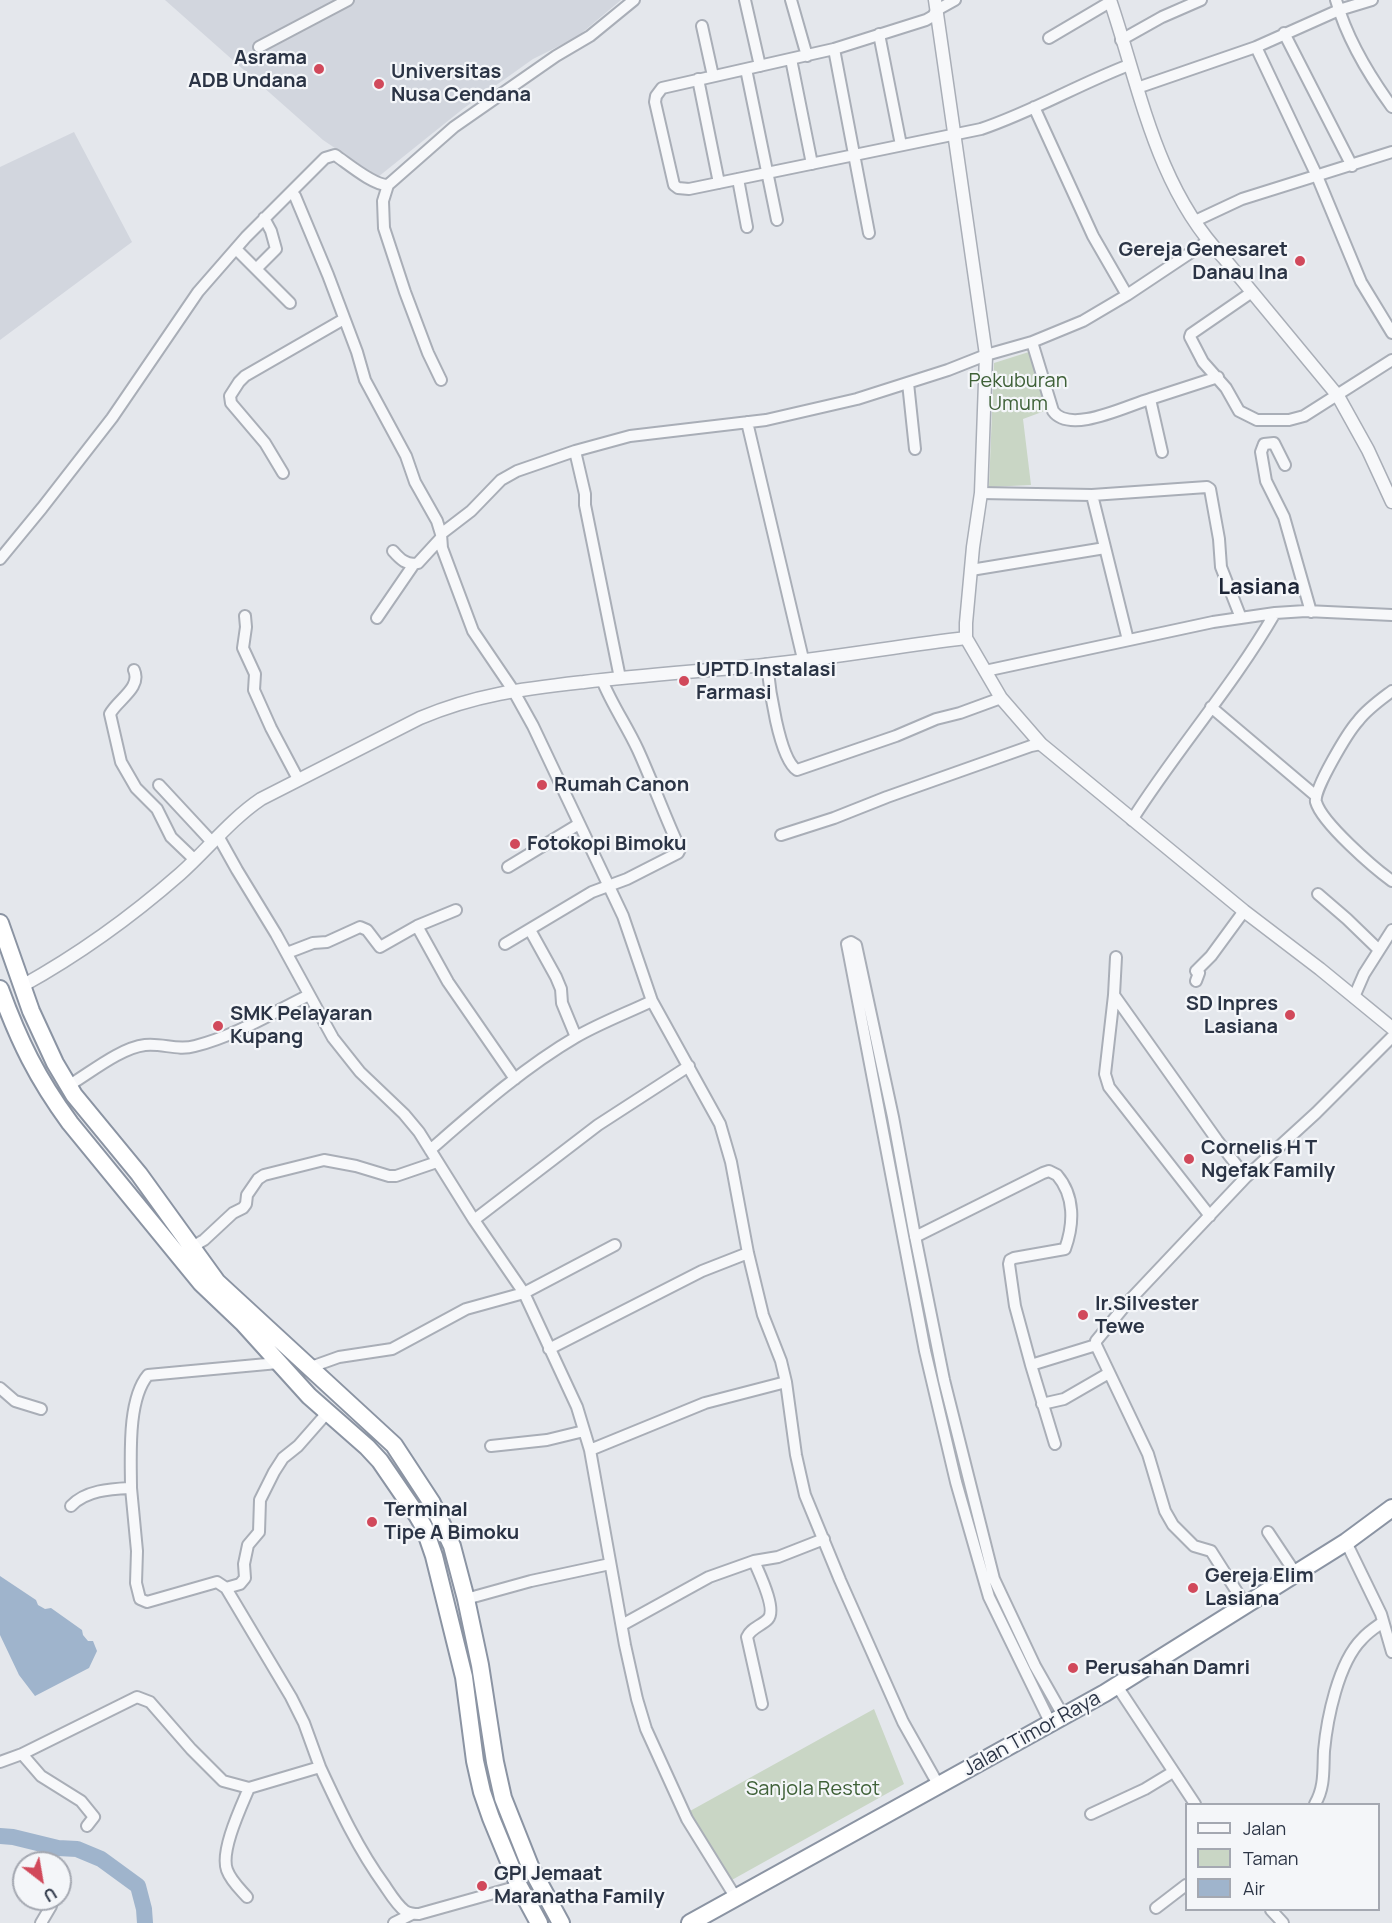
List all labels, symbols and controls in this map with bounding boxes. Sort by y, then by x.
place label: Asrama ADB Undana [188,46,307,93]
place label: Universitas Nusa Cendana [391,60,531,107]
marker: Asrama ADB Undana [312,62,326,76]
marker: Universitas Nusa Cendana [372,77,386,91]
place label: Gereja Genesaret Danau Ina [1119,238,1288,285]
marker: Gereja Genesaret Danau Ina [1293,254,1307,268]
park label: Pekuburan Umum [968,369,1068,416]
district label: Lasiana [1218,575,1300,601]
place label: UPTD Instalasi Farmasi [696,658,836,705]
marker: UPTD Instalasi Farmasi [677,674,691,688]
place label: Rumah Canon [554,773,689,797]
marker: Rumah Canon [535,778,549,792]
place label: Fotokopi Bimoku [527,832,687,856]
marker: Fotokopi Bimoku [508,837,522,851]
place label: SD Inpres Lasiana [1186,992,1278,1039]
place label: SMK Pelayaran Kupang [230,1002,372,1049]
marker: SD Inpres Lasiana [1283,1008,1297,1022]
marker: SMK Pelayaran Kupang [211,1019,225,1033]
place label: Cornelis H T Ngefak Family [1201,1136,1335,1183]
marker: Cornelis H T Ngefak Family [1182,1152,1196,1166]
place label: Ir.Silvester Tewe [1095,1292,1199,1339]
marker: Ir.Silvester Tewe [1076,1308,1090,1322]
place label: Terminal Tipe A Bimoku [384,1498,519,1545]
marker: Terminal Tipe A Bimoku [365,1515,379,1529]
place label: Gereja Elim Lasiana [1205,1564,1314,1611]
marker: Gereja Elim Lasiana [1186,1581,1200,1595]
place label: Perusahan Damri [1085,1656,1250,1680]
marker: Perusahan Damri [1066,1661,1080,1675]
street label: Jalan Timor Raya [959,1686,1105,1782]
park label: Sanjola Restot [746,1777,880,1801]
legend [1185,1803,1380,1911]
text: Jalan [1243,1816,1286,1840]
text: Taman [1243,1846,1298,1870]
north arrow [12,1851,72,1911]
place label: GPI Jemaat Maranatha Family [494,1862,665,1909]
text: Air [1243,1876,1265,1900]
marker: GPI Jemaat Maranatha Family [475,1879,489,1893]
text: U [40,1882,61,1907]

